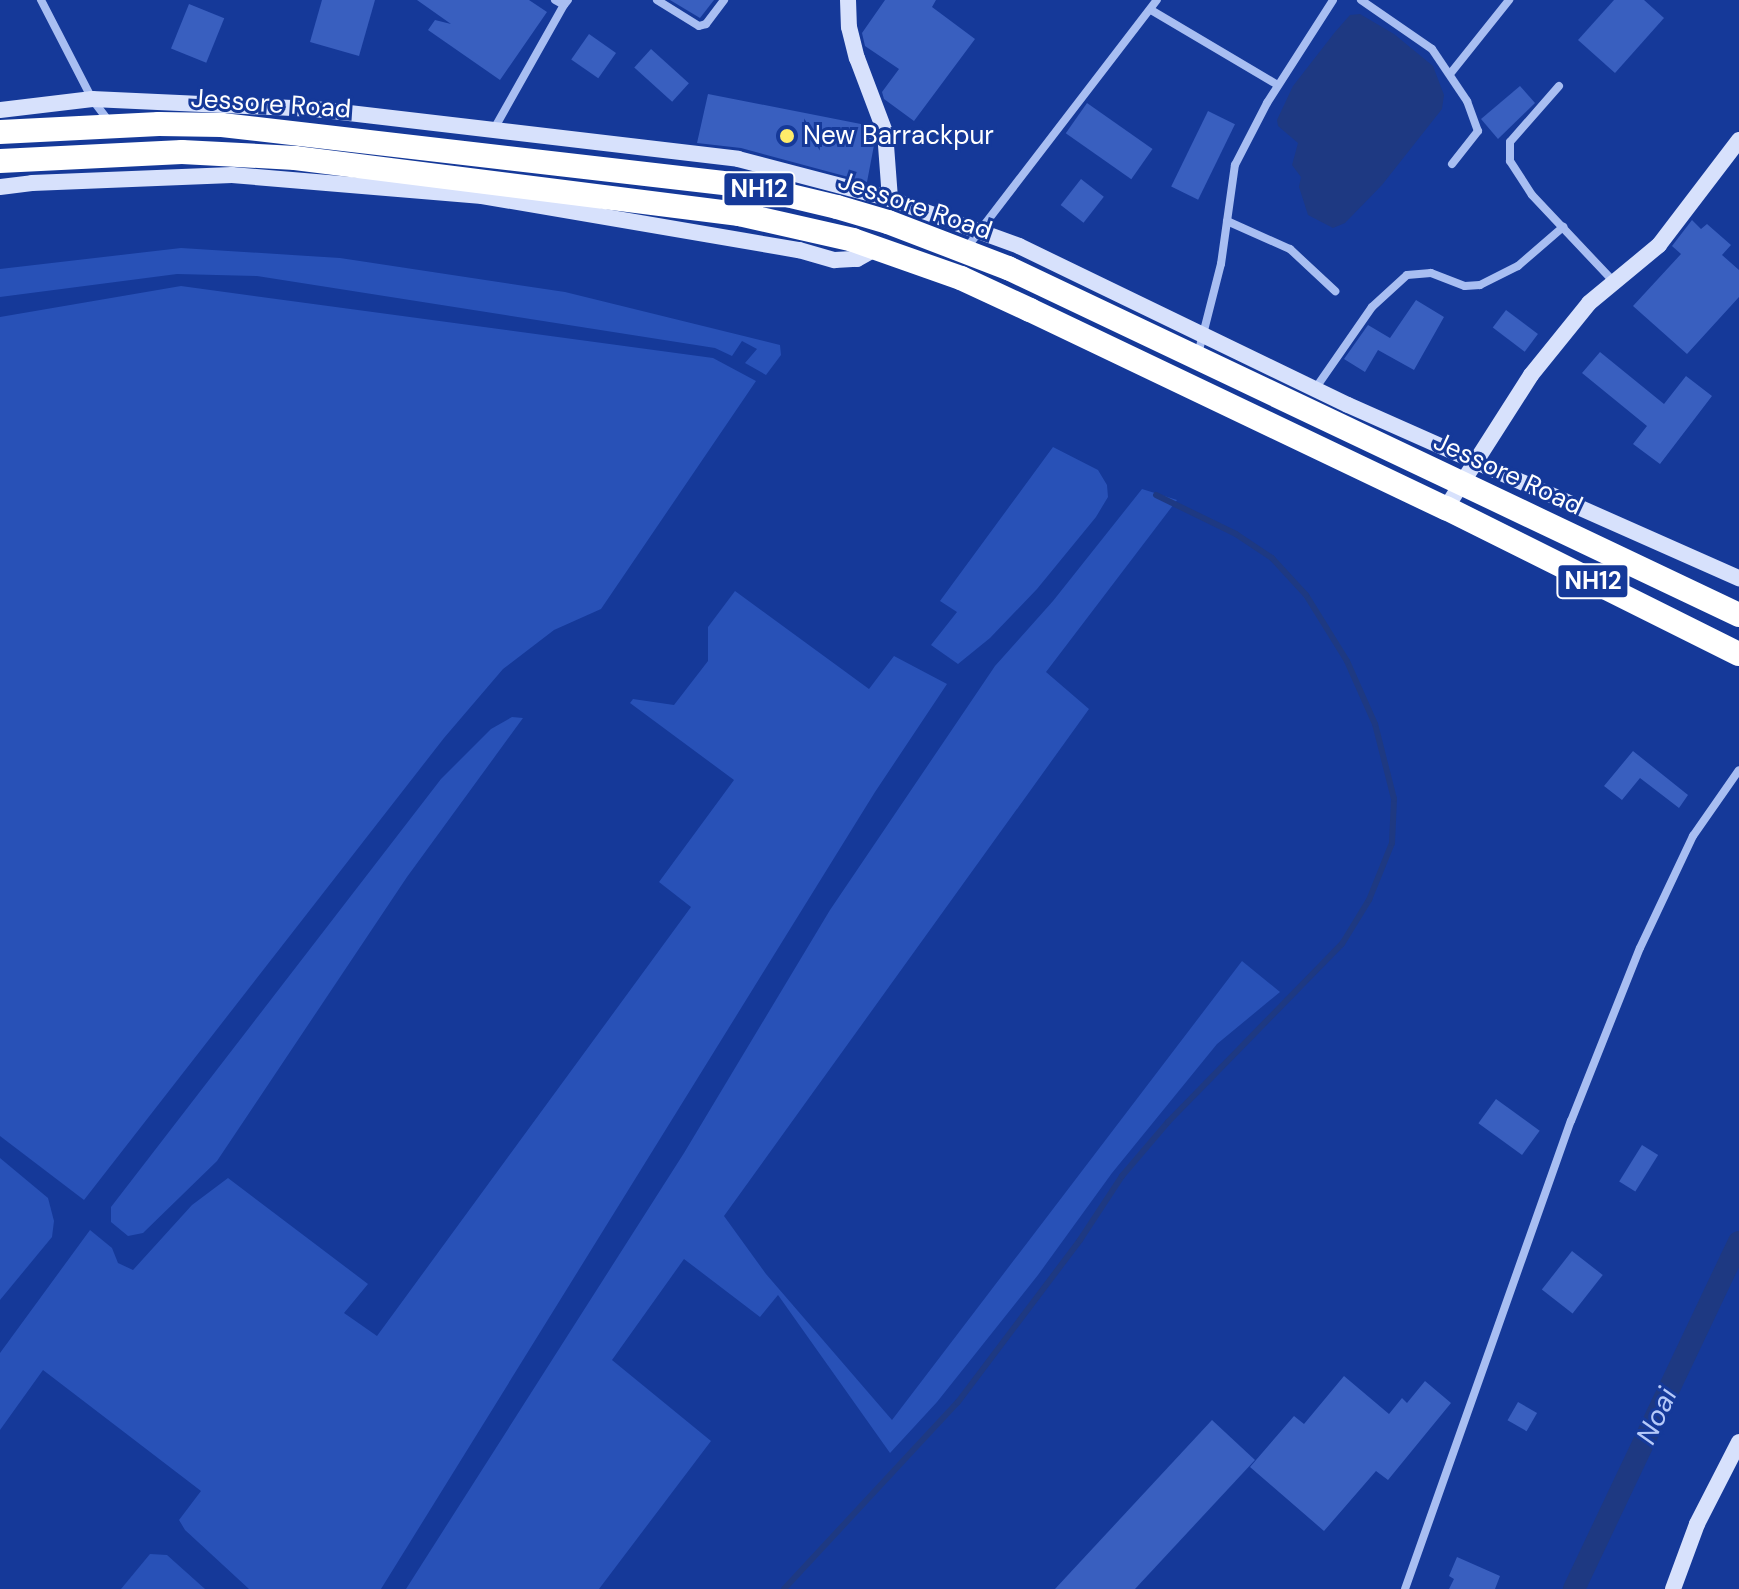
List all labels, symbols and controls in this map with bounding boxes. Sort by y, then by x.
street label: Jessore Road [190,83,352,125]
place label: New Barrackpur [803,120,994,152]
marker: New Barrackpur [778,127,796,145]
street label: Jessore Road [834,165,996,247]
road number: NH12 [721,169,797,209]
street label: Jessore Road [1429,426,1587,522]
road number: NH12 [1555,561,1631,601]
water label: Noai [1629,1382,1685,1450]

